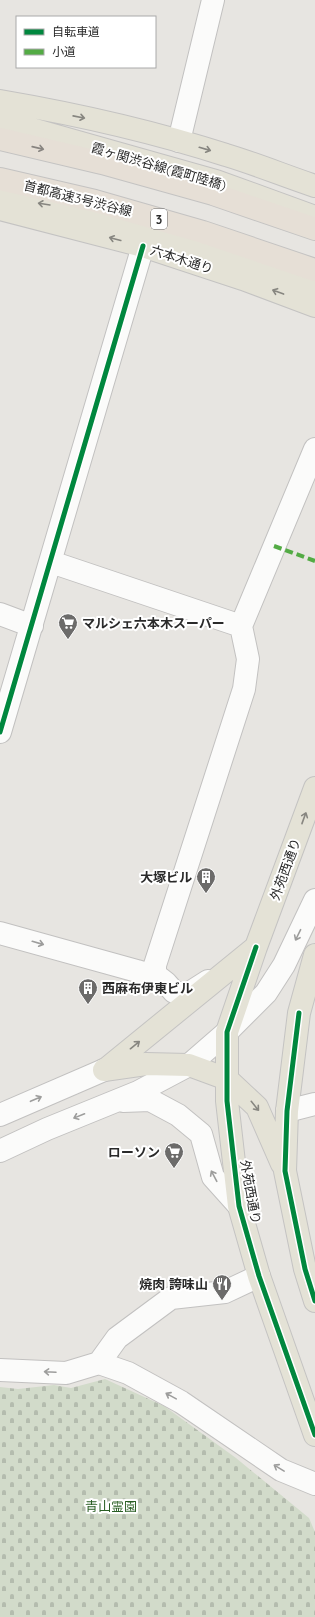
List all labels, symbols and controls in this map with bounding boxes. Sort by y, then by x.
legend [16,16,156,68]
text: 自転車道 [52,24,100,39]
text: 小道 [52,44,76,59]
one-way arrow [73,113,86,121]
street label: 霞ヶ関渋谷線(霞町陸橋) [90,139,228,193]
one-way arrow [31,144,44,152]
one-way arrow [199,146,212,153]
street label: 首都高速3号渋谷線 [22,177,134,219]
one-way arrow [38,200,51,208]
road number: 3 [151,209,167,229]
one-way arrow [109,235,122,242]
street label: 六本木通り [149,241,215,277]
one-way arrow [273,288,285,296]
supermarket icon: マルシェ六本木スーパー [57,612,79,640]
place label: マルシェ六本木スーパー [82,615,225,631]
one-way arrow [300,813,308,825]
street label: 外苑西通り [266,836,304,902]
building icon: 大塚ビル [195,866,217,894]
place label: 大塚ビル [140,869,192,885]
one-way arrow [294,929,301,941]
one-way arrow [31,940,44,947]
building icon: 西麻布伊東ビル [77,977,99,1005]
place label: 西麻布伊東ビル [102,980,193,996]
one-way arrow [129,1041,140,1050]
one-way arrow [29,1095,41,1102]
one-way arrow [250,1101,259,1112]
one-way arrow [74,1113,86,1120]
supermarket icon: ローソン [163,1141,185,1169]
place label: ローソン [108,1144,160,1160]
street label: 外苑西通り [237,1159,265,1225]
one-way arrow [210,1170,218,1182]
restaurant icon: 焼肉 誇味山 [211,1273,233,1301]
place label: 焼肉 誇味山 [139,1276,208,1292]
one-way arrow [44,1369,57,1376]
one-way arrow [165,1392,177,1400]
one-way arrow [273,1464,285,1472]
park label: 青山霊園 [85,1498,137,1514]

